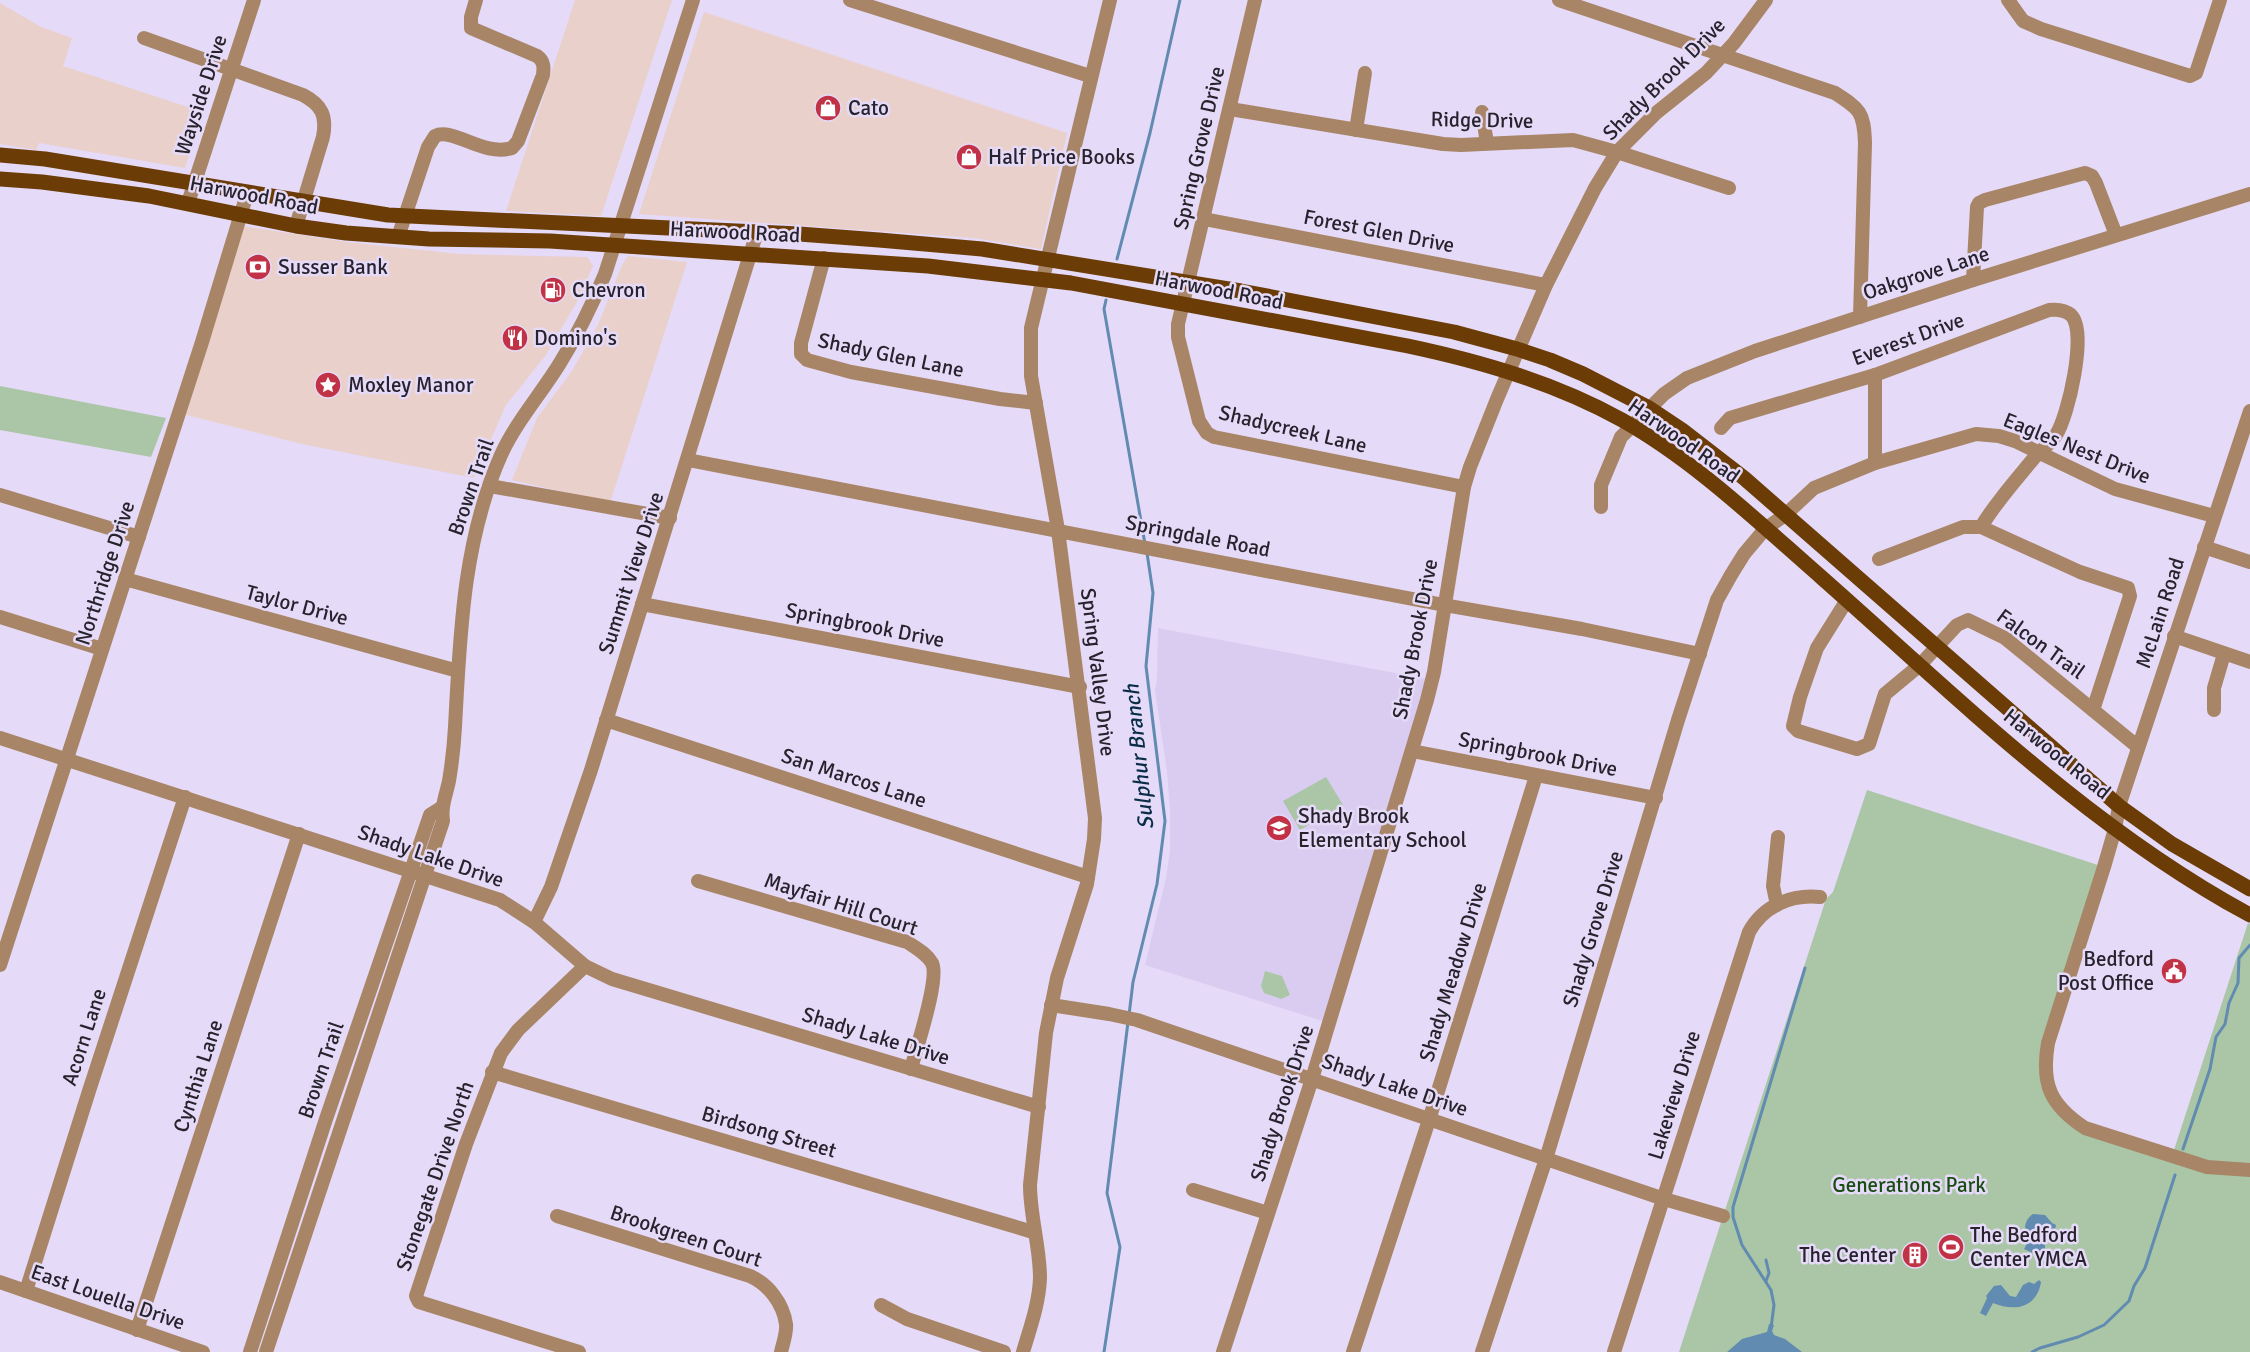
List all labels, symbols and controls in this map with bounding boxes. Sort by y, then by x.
street label: Shady Brook Drive [1597,12,1731,146]
street label: Wayside Drive [169,31,233,159]
street label: Spring Grove Drive [1168,64,1230,232]
shop icon: Cato [813,93,843,123]
place label: Cato [848,95,889,121]
street label: Ridge Drive [1430,106,1534,134]
shop icon: Half Price Books [954,142,984,172]
place label: Half Price Books [988,144,1135,170]
street label: Harwood Road [188,170,320,220]
street label: Forest Glen Drive [1301,204,1457,258]
street label: Harwood Road [669,216,801,248]
street label: Oakgrove Lane [1860,240,1992,306]
bank icon: Susser Bank [243,252,273,282]
place label: Susser Bank [278,254,388,280]
street label: Harwood Road [1153,265,1285,315]
fuel station icon: Chevron [538,275,568,305]
place label: Chevron [572,277,646,303]
street label: Everest Drive [1848,307,1968,371]
restaurant icon: Domino's [500,323,530,353]
place label: Domino's [534,325,617,351]
street label: Shady Glen Lane [816,327,966,383]
place icon: Moxley Manor [313,370,343,400]
place label: Moxley Manor [348,372,474,398]
street label: Harwood Road [1623,393,1745,489]
street label: Shadycreek Lane [1216,399,1370,459]
street label: Eagles Nest Drive [2000,407,2154,489]
street label: Brown Trail [442,435,500,539]
street label: Summit View Drive [593,489,669,657]
street label: Northridge Drive [69,498,141,648]
street label: Springdale Road [1123,509,1273,563]
street label: McLain Road [2130,554,2190,672]
street label: Shady Brook Drive [1387,557,1443,721]
street label: Taylor Drive [243,579,351,631]
street label: Spring Valley Drive [1075,586,1121,758]
street label: Springbrook Drive [783,597,947,653]
street label: Falcon Trail [1992,603,2090,685]
water label: Sulphur Branch [1117,682,1160,831]
street label: Harwood Road [1998,703,2116,805]
street label: Springbrook Drive [1456,726,1620,782]
street label: San Marcos Lane [778,742,930,814]
place label: Shady Brook Elementary School [1298,803,1467,853]
school or university icon: Shady Brook Elementary School [1264,813,1294,843]
street label: Shady Lake Drive [355,819,507,893]
street label: Shady Grove Drive [1557,848,1629,1010]
street label: Mayfair Hill Court [761,867,921,941]
street label: Shady Meadow Drive [1413,879,1493,1065]
place label: Bedford Post Office [2058,946,2154,996]
public building icon: Bedford Post Office [2159,956,2189,986]
street label: Acorn Lane [56,985,112,1089]
street label: Shady Lake Drive [799,1001,953,1071]
street label: Cynthia Lane [168,1016,228,1136]
street label: Brown Trail [292,1018,350,1122]
street label: Shady Brook Drive [1244,1022,1320,1184]
street label: Lakeview Drive [1642,1027,1706,1163]
street label: Shady Lake Drive [1319,1048,1471,1122]
street label: Stonegate Drive North [390,1078,480,1274]
street label: Birdsong Street [699,1100,839,1164]
park label: Generations Park [1832,1172,1986,1198]
street label: Brookgreen Court [607,1199,765,1273]
place label: The Bedford Center YMCA [1970,1222,2087,1272]
sports icon: The Bedford Center YMCA [1936,1232,1966,1262]
building icon: The Center [1900,1240,1930,1270]
place label: The Center [1799,1242,1896,1268]
street label: East Louella Drive [28,1258,188,1336]

